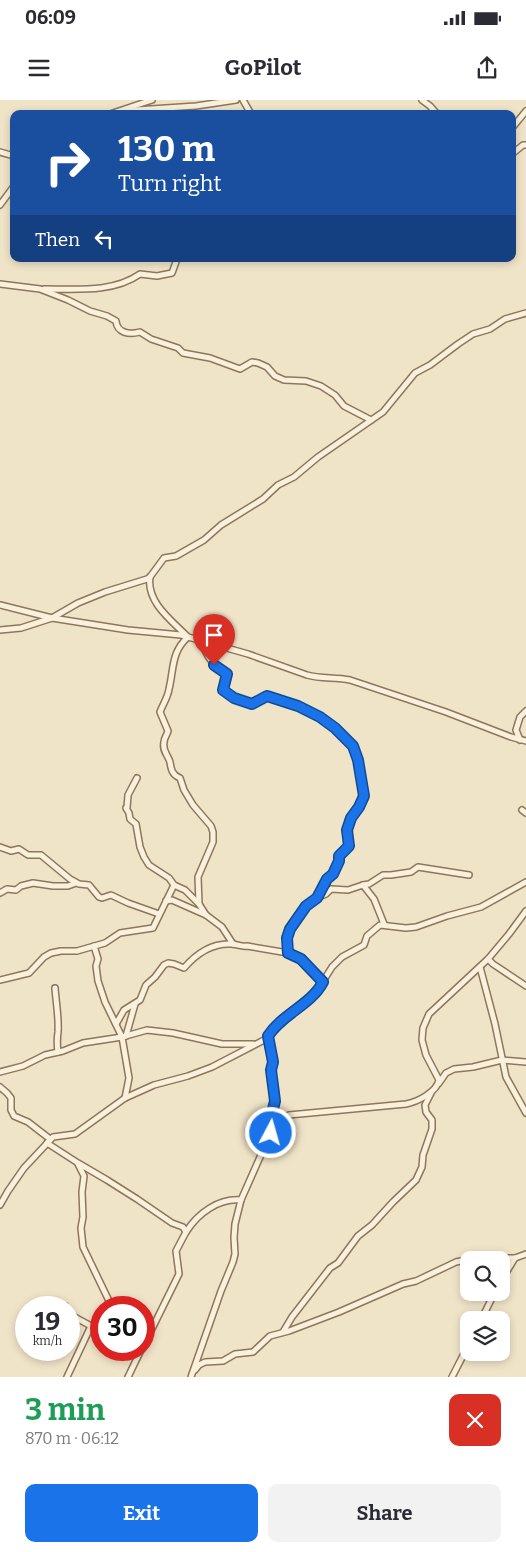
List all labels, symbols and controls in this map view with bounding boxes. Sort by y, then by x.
text: 06:09 [25,6,76,29]
icon: menu [25,54,53,82]
text: GoPilot [224,54,302,81]
icon: share [473,54,501,82]
text: 130 m [118,128,215,170]
icon: right [35,130,100,195]
text: Turn right [118,170,221,197]
icon: left [90,225,118,253]
text: Then [35,228,80,251]
pin [193,614,235,665]
icon: arrive [200,621,228,649]
position arrow [244,1106,296,1158]
map controls [460,1251,510,1361]
button: search [460,1251,510,1301]
speed limit sign: 30 [90,1296,155,1361]
text: 19 [35,1307,60,1337]
button: layers [460,1311,510,1361]
text: km/h [33,1334,62,1348]
text: 3 min [25,1392,105,1428]
button: close [449,1394,501,1446]
text: 870 m · 06:12 [25,1429,119,1448]
button: Exit [25,1484,258,1542]
button: Share [268,1484,501,1542]

